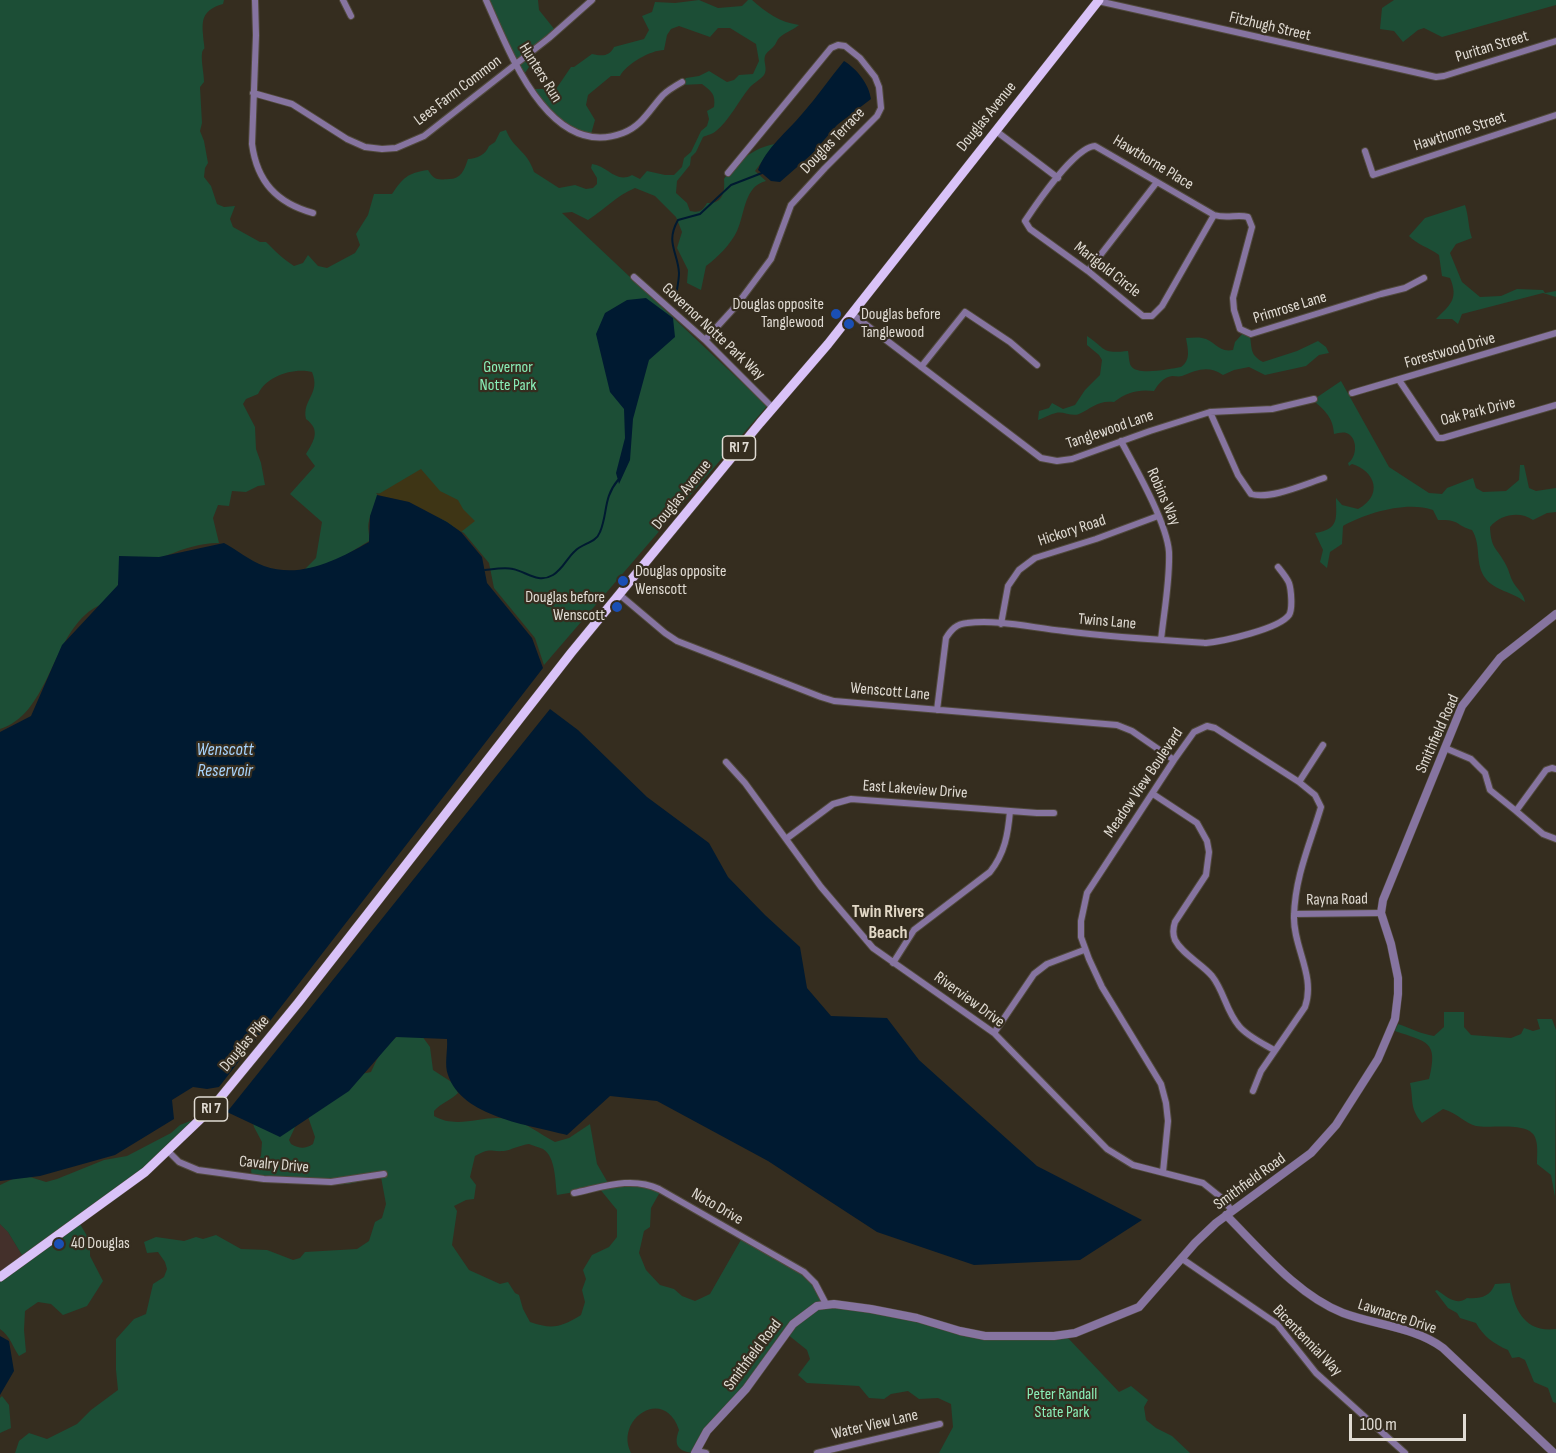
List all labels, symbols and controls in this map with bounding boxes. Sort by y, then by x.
street label: Fitzhugh Street [1227,8,1313,46]
street label: Puritan Street [1453,27,1531,67]
street label: Hunters Run [514,40,566,106]
street label: Lees Farm Common [410,52,506,130]
street label: Douglas Avenue [953,78,1021,156]
street label: Douglas Terrace [797,104,869,178]
street label: Hawthorne Street [1412,108,1508,156]
street label: Hawthorne Place [1109,131,1197,195]
street label: Marigold Circle [1070,238,1144,302]
street label: Governor Notte Park Way [658,279,768,385]
street label: Primrose Lane [1251,288,1329,328]
place label: Douglas opposite Tanglewood [733,295,824,333]
place label: Douglas before Tanglewood [861,305,941,343]
marker: Douglas opposite Tanglewood [829,307,843,321]
marker: Douglas before Tanglewood [842,317,856,331]
street label: Forestwood Drive [1403,329,1497,373]
park label: Governor Notte Park [480,358,536,396]
street label: Oak Park Drive [1439,393,1517,431]
street label: Tanglewood Lane [1064,406,1156,454]
road number: RI 7 [722,436,756,460]
street label: Douglas Avenue [648,456,716,534]
street label: Robins Way [1142,465,1184,529]
street label: Hickory Road [1036,511,1108,551]
place label: Douglas opposite Wenscott [635,562,726,600]
marker: Douglas opposite Wenscott [616,574,630,588]
place label: Douglas before Wenscott [525,588,605,626]
marker: Douglas before Wenscott [610,600,624,614]
street label: Twins Lane [1077,610,1137,634]
street label: Wenscott Lane [849,679,931,705]
street label: Smithfield Road [1412,692,1464,776]
street label: Meadow View Boulevard [1100,725,1188,841]
water label: Wenscott Reservoir [196,739,254,782]
street label: East Lakeview Drive [862,777,968,803]
street label: Rayna Road [1306,890,1368,910]
district label: Twin Rivers Beach [852,901,924,944]
street label: Riverview Drive [930,968,1008,1032]
street label: Douglas Pike [216,1012,274,1076]
road number: RI 7 [194,1097,228,1121]
street label: Smithfield Road [1210,1150,1290,1214]
street label: Cavalry Drive [238,1152,310,1178]
street label: Noto Drive [688,1185,746,1229]
place label: 40 Douglas [71,1234,130,1254]
marker: 40 Douglas [52,1237,66,1251]
street label: Lawnacre Drive [1355,1295,1439,1339]
street label: Bicentennial Way [1268,1301,1346,1381]
street label: Smithfield Road [720,1316,786,1394]
park label: Peter Randall State Park [1027,1385,1097,1423]
scale bar [1352,1402,1469,1440]
street label: Water View Lane [830,1406,920,1444]
text: 100 m [1360,1414,1397,1435]

